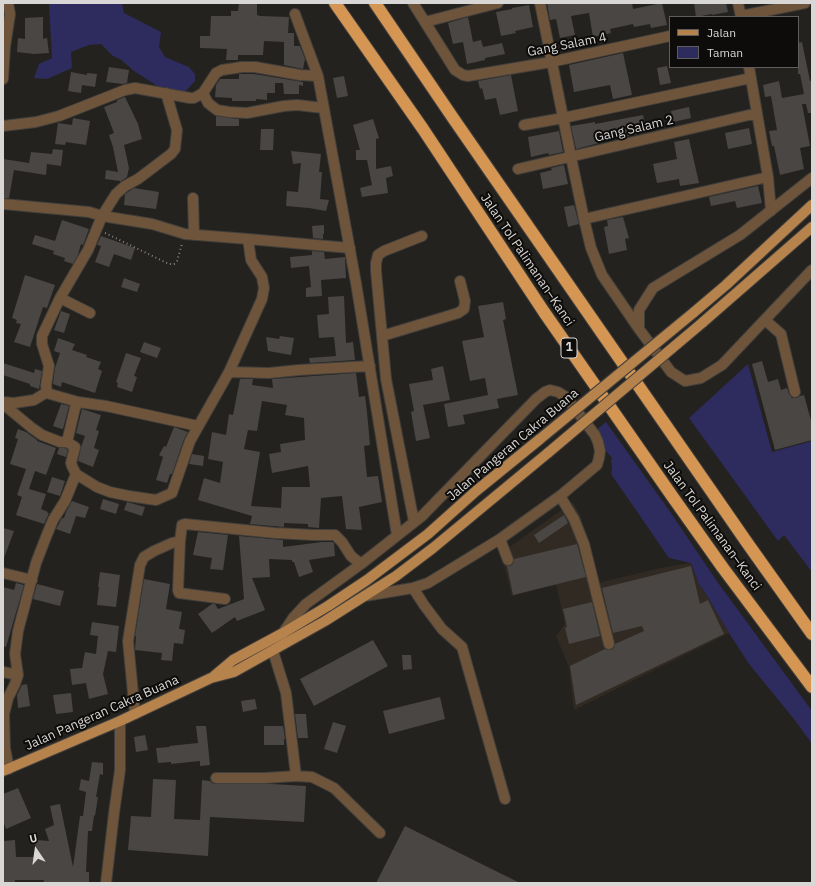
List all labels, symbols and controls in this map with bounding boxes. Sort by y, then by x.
legend [669,16,799,68]
text: Jalan [707,25,736,40]
street label: Gang Salam 4 [526,30,608,60]
text: Taman [707,45,743,60]
street label: Gang Salam 2 [593,112,675,146]
street label: Jalan Tol Palimanan–Kanci [477,191,577,329]
road number: 1 [561,338,577,358]
street label: Jalan Pangeran Cakra Buana [444,386,582,504]
street label: Jalan Tol Palimanan–Kanci [660,458,764,594]
street label: Jalan Pangeran Cakra Buana [23,672,181,754]
north arrow [16,830,56,870]
text: U [28,831,39,846]

